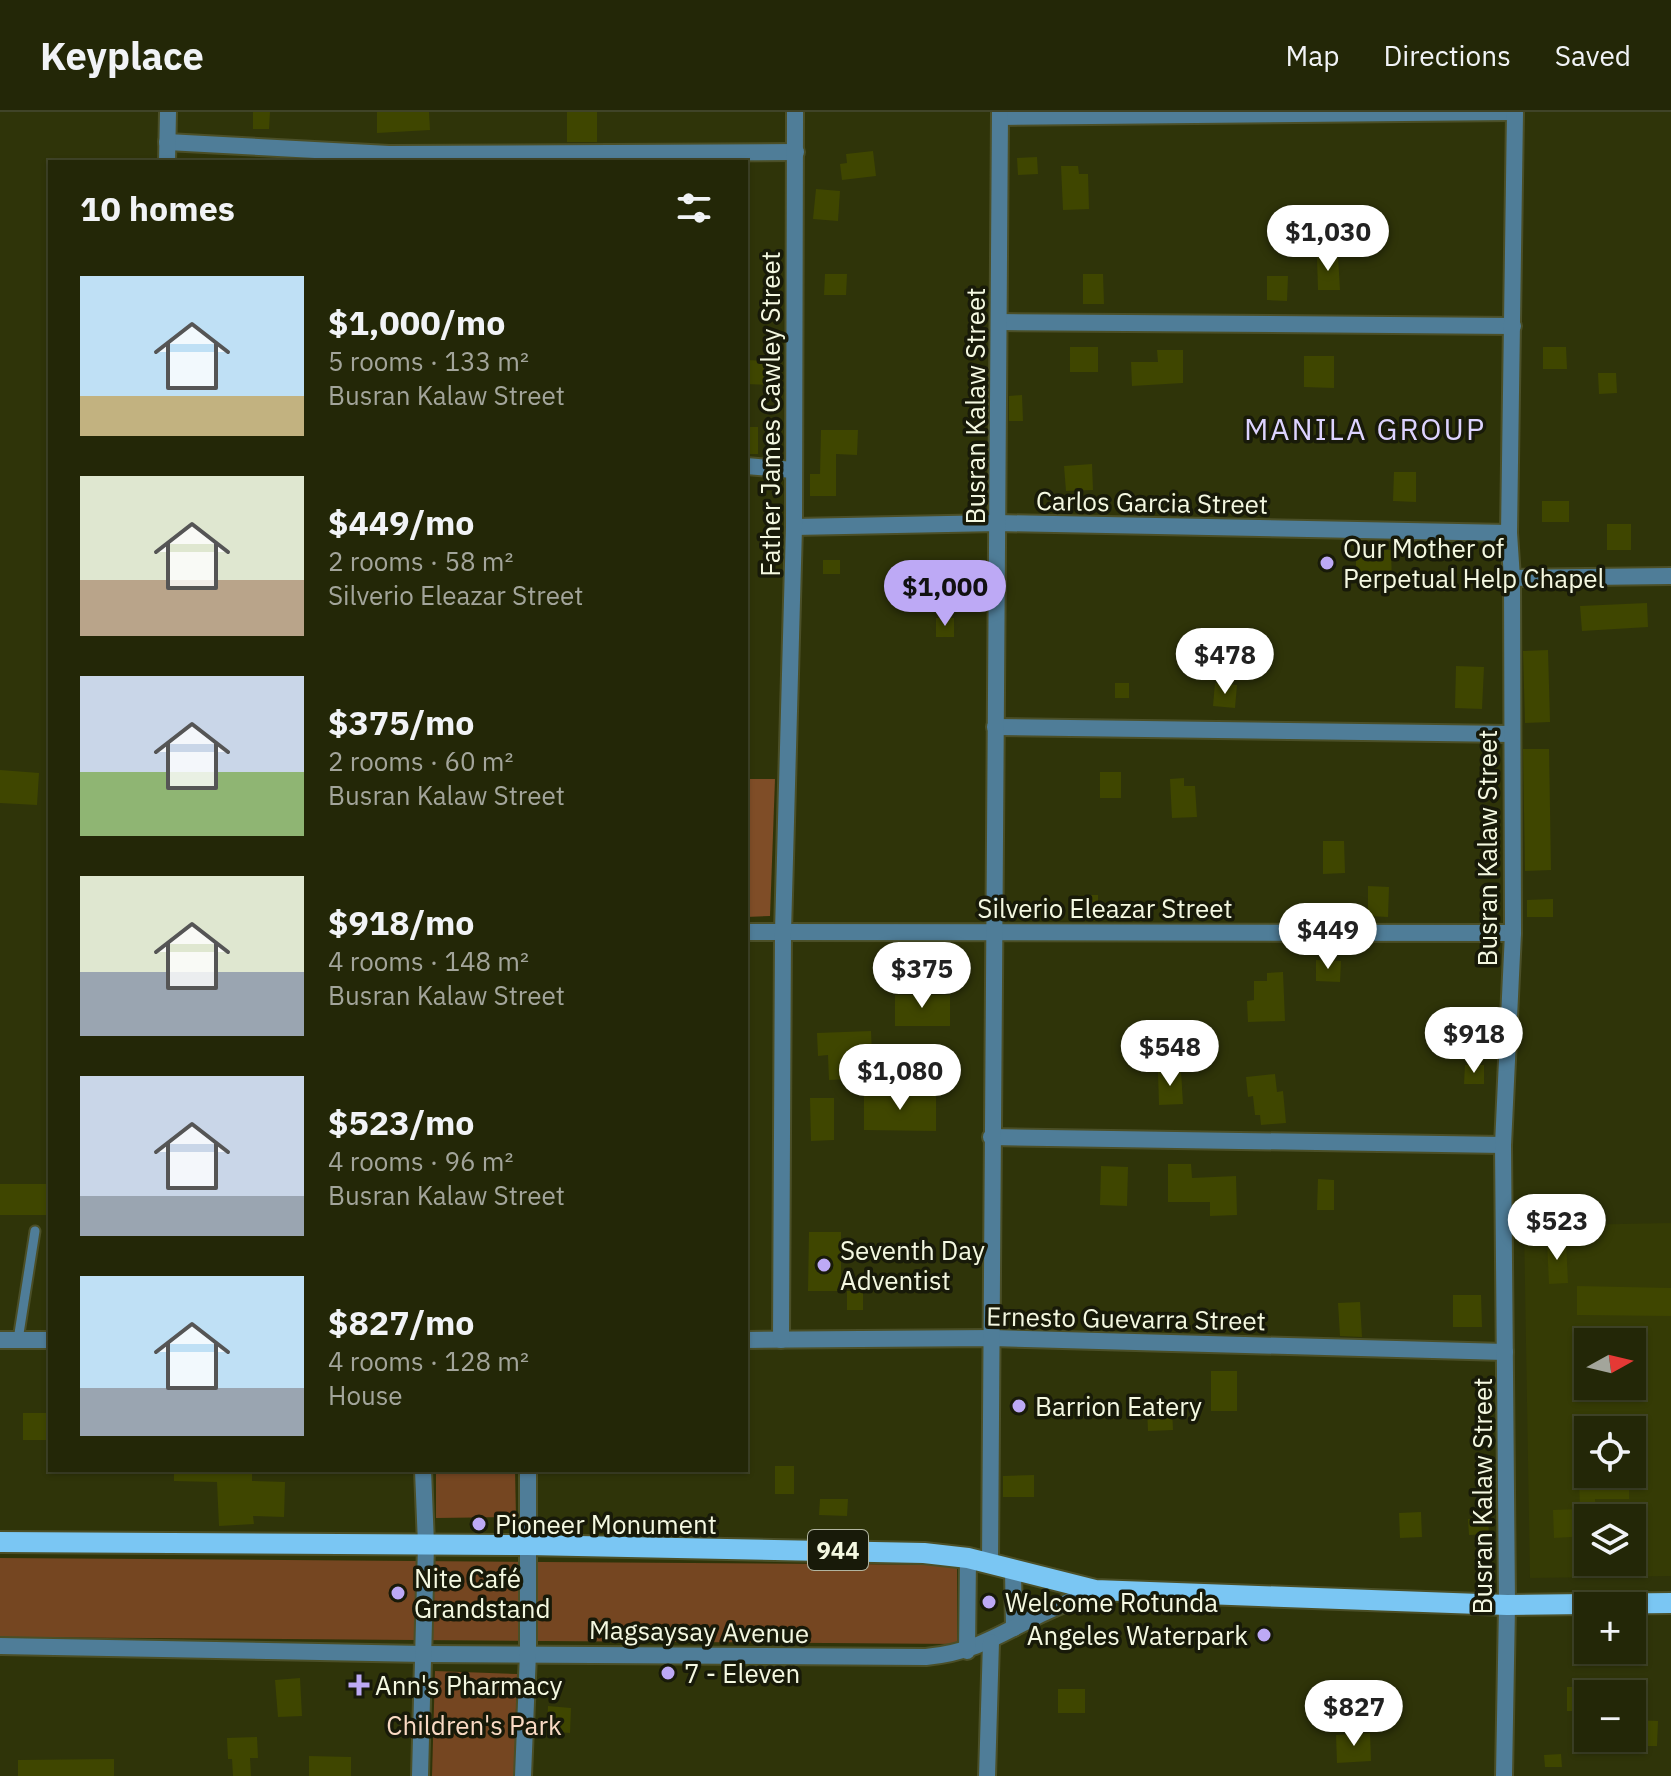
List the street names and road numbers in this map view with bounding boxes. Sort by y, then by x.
street label: Father James Cawley Street [753,251,787,577]
street label: Busran Kalaw Street [958,288,992,524]
street label: Carlos Garcia Street [1036,483,1268,521]
street label: Busran Kalaw Street [1470,730,1504,966]
street label: Silverio Eleazar Street [977,891,1233,925]
street label: Ernesto Guevarra Street [986,1299,1266,1337]
street label: Busran Kalaw Street [1465,1378,1499,1614]
road number: 944 [808,1530,868,1570]
street label: Magsaysay Avenue [589,1612,809,1650]

